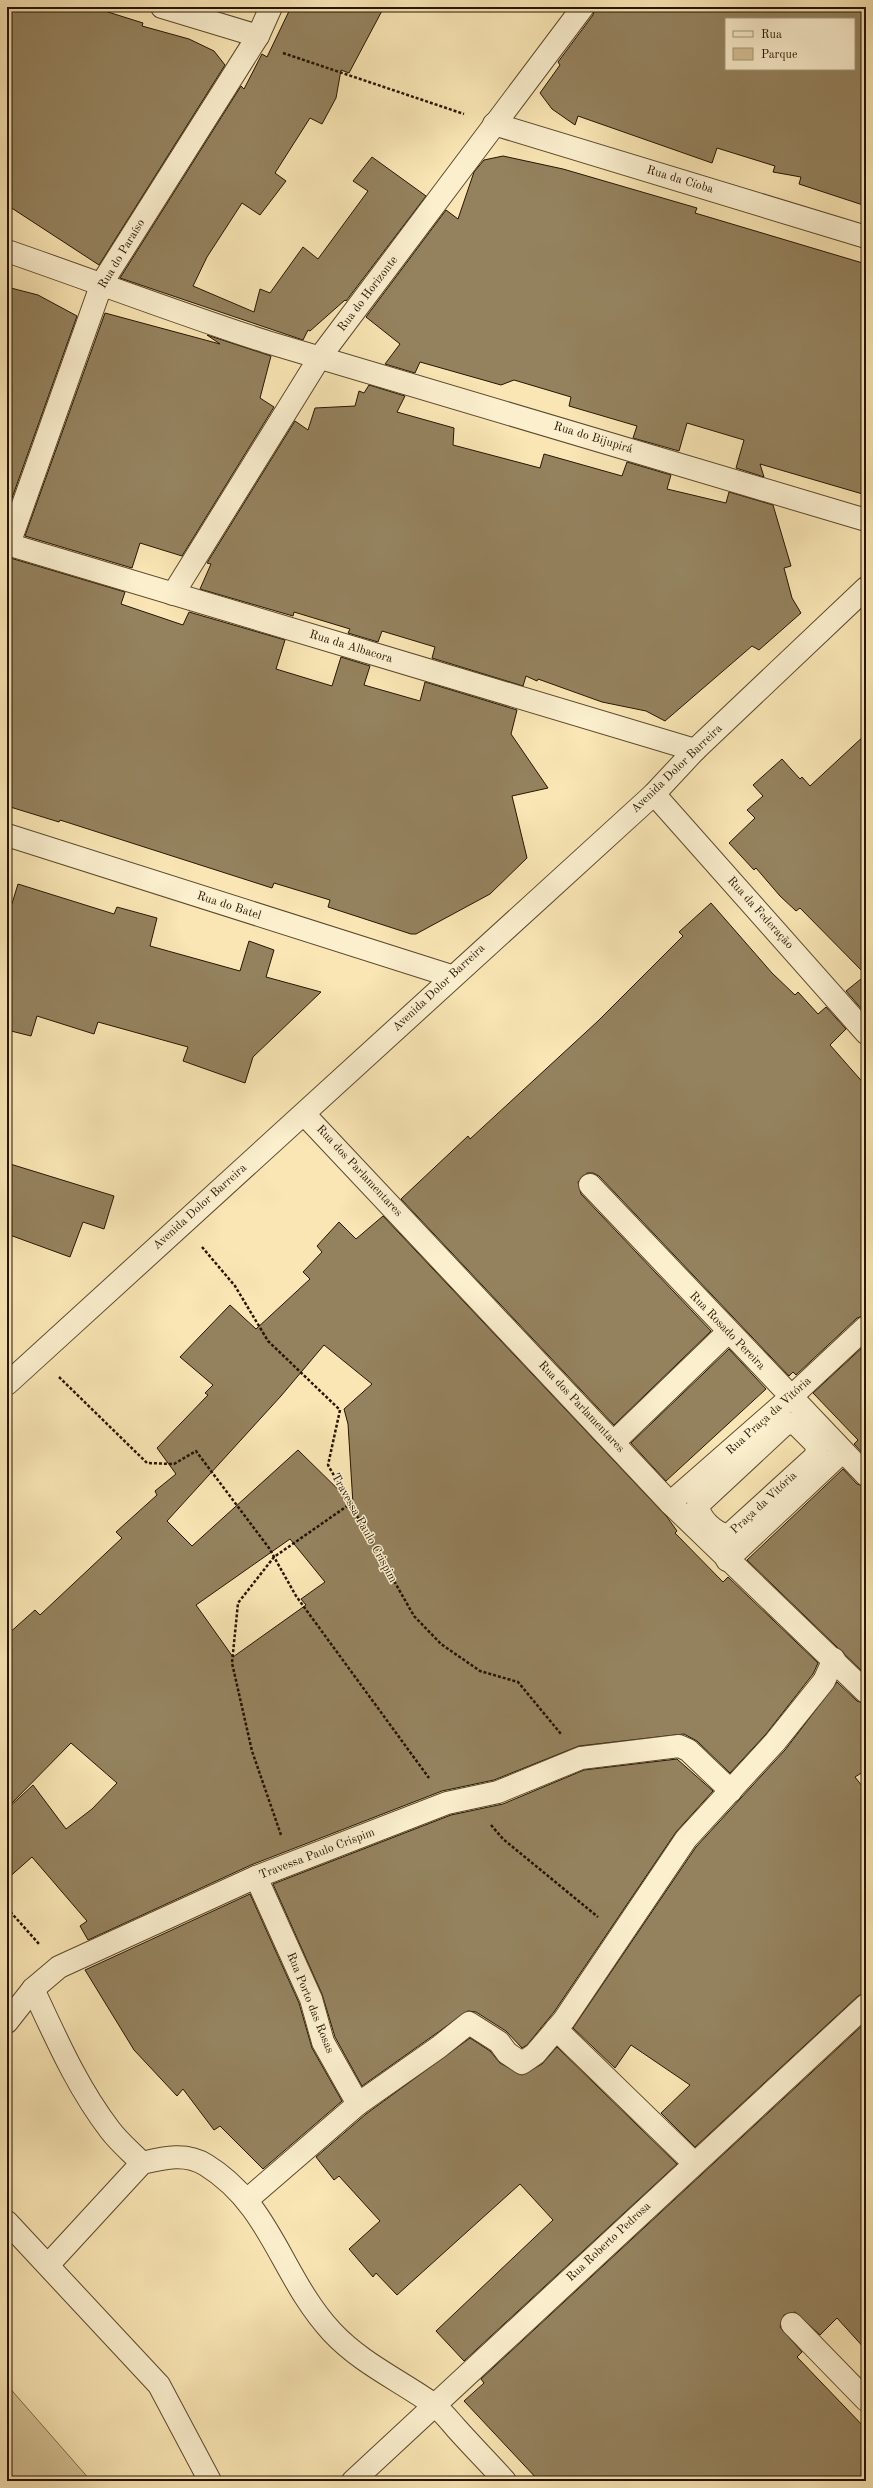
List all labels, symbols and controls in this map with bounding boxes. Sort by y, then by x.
legend [725,18,855,70]
text: Rua [761,29,782,41]
text: Parque [761,49,798,61]
street label: Rua da Cíoba [645,164,715,196]
street label: Rua do Paraíso [97,217,147,291]
street label: Rua do Horizonte [336,254,400,334]
street label: Rua do Bijupirá [552,420,634,456]
street label: Rua da Albacora [308,629,394,665]
street label: Avenida Dolor Barreira [629,722,725,815]
street label: Rua da Federação [725,875,795,951]
street label: Rua do Batel [195,890,263,922]
street label: Avenida Dolor Barreira [391,942,488,1034]
street label: Rua dos Parlamentares [314,1123,404,1219]
street label: Avenida Dolor Barreira [151,1162,249,1252]
street label: Rua Rosado Pereira [687,1290,767,1372]
street label: Rua dos Parlamentares [536,1359,626,1455]
street label: Rua Praça da Vitória [724,1375,814,1457]
street label: Praça da Vitória [729,1469,799,1536]
street label: Travessa Paulo Crispim [329,1471,399,1585]
street label: Travessa Paulo Crispim [257,1826,377,1882]
street label: Rua Porto das Rosas [284,1951,336,2055]
street label: Rua Roberto Pedrosa [565,2200,653,2284]

